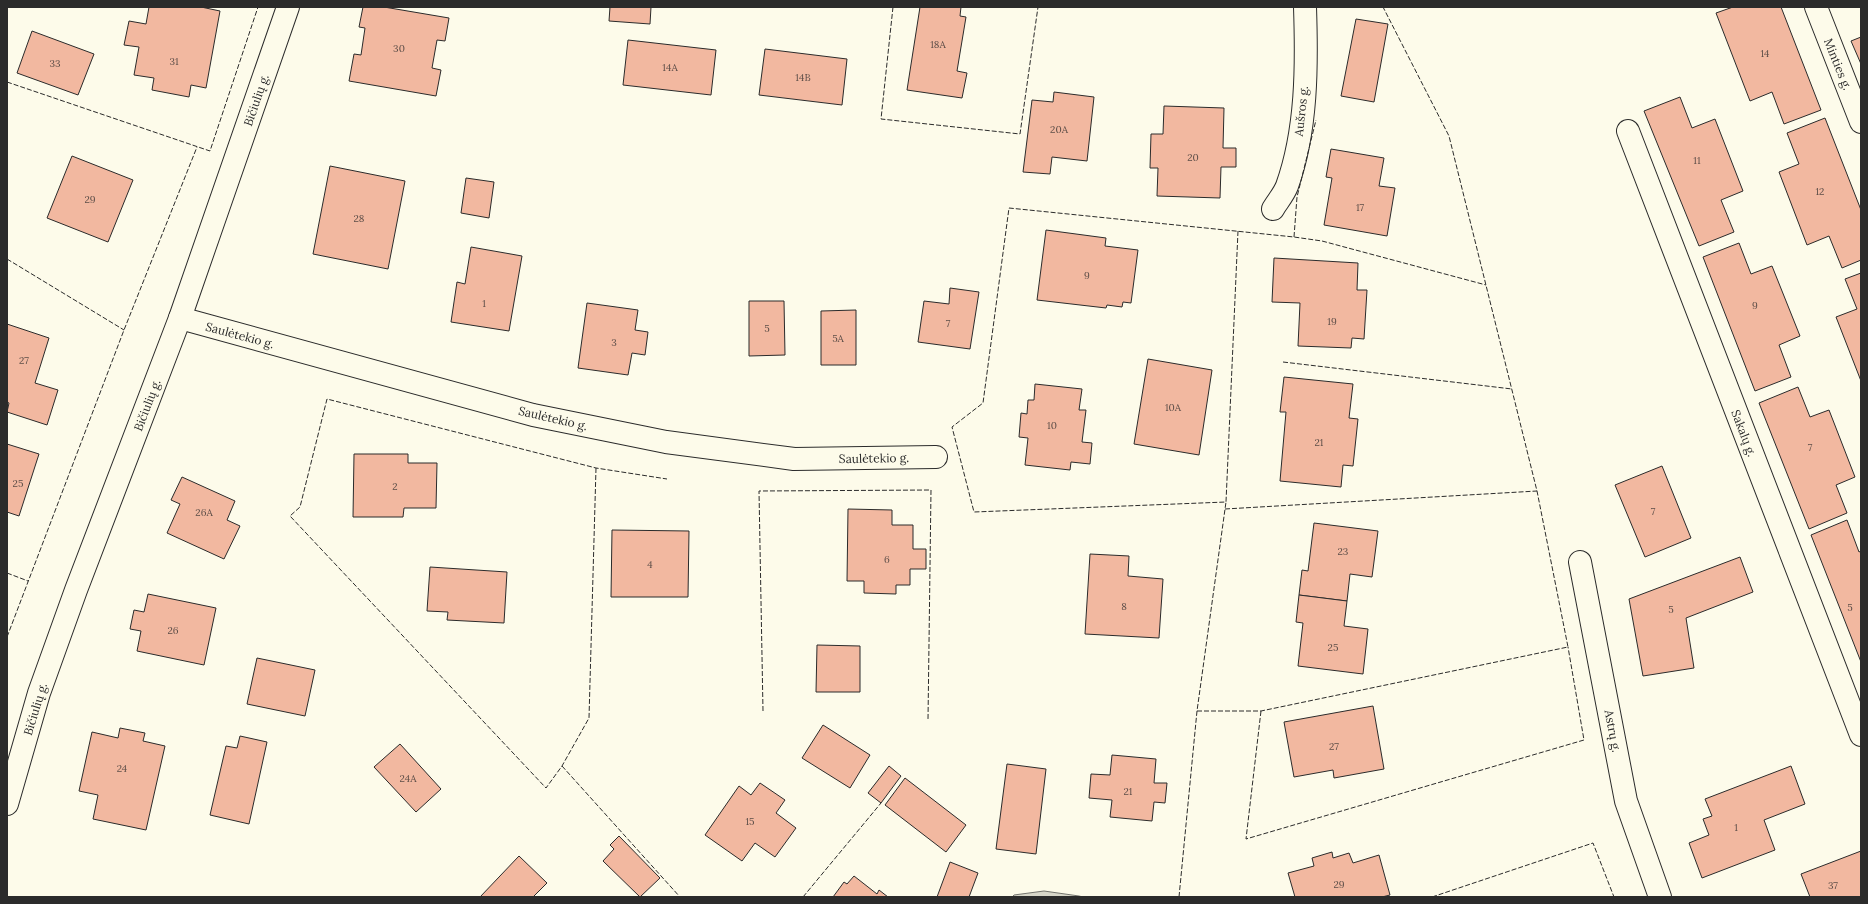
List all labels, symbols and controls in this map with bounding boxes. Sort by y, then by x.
street label: Minties g. [1821,36,1855,92]
house number: 18A [930,38,946,51]
house number: 30 [393,42,405,55]
house number: 14 [1760,47,1770,60]
house number: 31 [169,55,179,68]
house number: 33 [49,57,61,70]
house number: 14A [662,61,678,74]
house number: 14B [795,71,811,84]
street label: Bičiulių g. [240,72,272,128]
street label: Aušros g. [1291,85,1311,138]
house number: 20A [1050,123,1069,136]
house number: 20 [1187,151,1199,164]
house number: 11 [1693,154,1701,167]
house number: 12 [1815,185,1825,198]
house number: 29 [84,193,96,206]
house number: 17 [1356,201,1365,214]
house number: 28 [354,212,365,225]
house number: 9 [1084,269,1090,282]
house number: 1 [482,297,486,310]
house number: 9 [1752,299,1758,312]
house number: 19 [1327,315,1337,328]
house number: 7 [946,317,951,330]
street label: Saulėtekio g. [204,319,276,351]
house number: 5 [764,322,770,335]
house number: 5A [832,332,845,345]
house number: 3 [611,336,617,349]
house number: 27 [19,354,29,367]
street label: Bičiulių g. [130,377,164,433]
house number: 10A [1165,401,1182,414]
street label: Saulėtekio g. [517,403,589,433]
street label: Sakalų g. [1728,408,1760,459]
house number: 10 [1047,419,1057,432]
house number: 21 [1314,436,1324,449]
house number: 7 [1808,441,1813,454]
street label: Saulėtekio g. [839,450,909,466]
house number: 25 [13,477,23,490]
house number: 2 [392,480,398,493]
house number: 7 [1651,505,1656,518]
house number: 26A [195,506,213,519]
house number: 23 [1338,545,1349,558]
house number: 6 [884,553,890,566]
house number: 4 [647,558,653,571]
house number: 8 [1121,600,1127,613]
house number: 5 [1847,601,1853,614]
house number: 5 [1668,603,1674,616]
house number: 26 [167,624,179,637]
house number: 25 [1328,641,1338,654]
street label: Bičiulių g. [20,681,50,737]
street label: Astrų g. [1601,708,1624,753]
house number: 27 [1329,740,1339,753]
house number: 24 [117,762,128,775]
house number: 24A [400,772,417,785]
house number: 21 [1123,785,1133,798]
house number: 15 [745,815,755,828]
house number: 1 [1734,821,1738,834]
house number: 29 [1333,878,1345,891]
house number: 37 [1828,879,1838,892]

